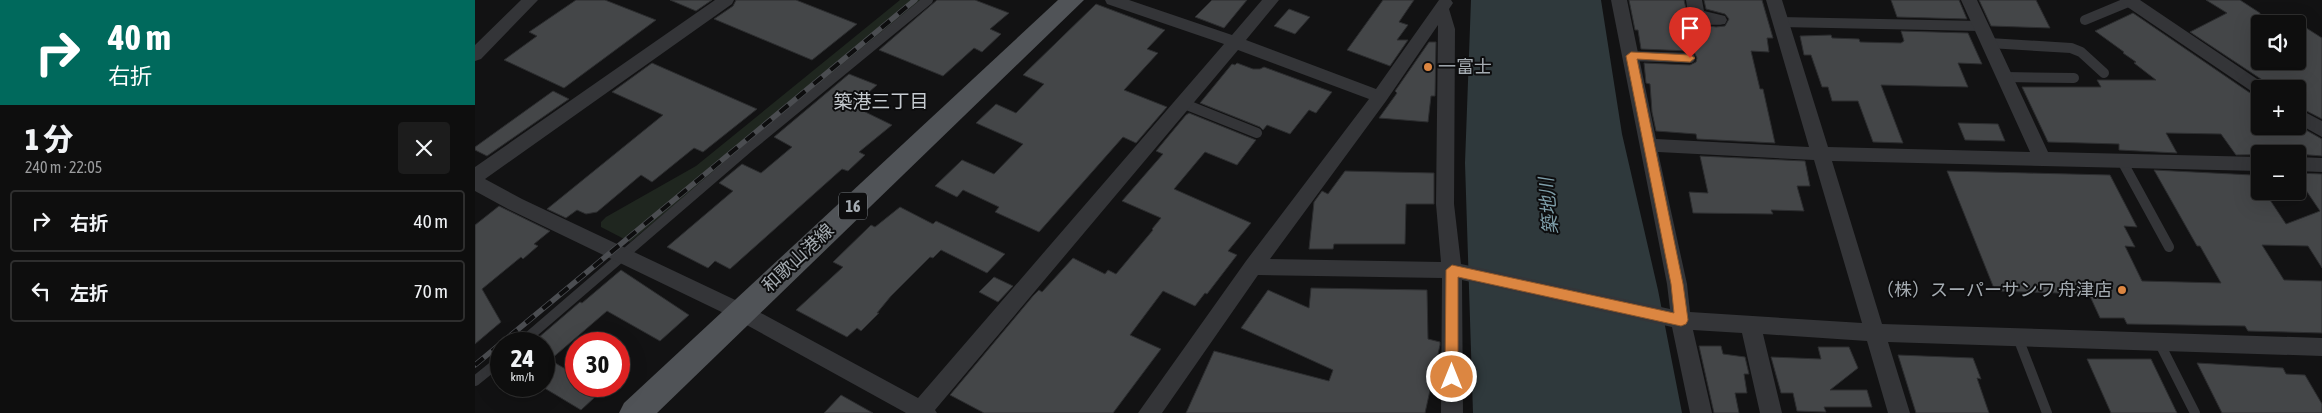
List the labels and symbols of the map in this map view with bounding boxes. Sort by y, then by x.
pin [1669,7,1711,58]
place label: 一富士 [1438,56,1492,77]
marker: 一富士 [1422,61,1434,73]
district label: 築港三丁目 [833,90,929,112]
water label: 築地川 [1534,175,1561,235]
road number: 16 [839,192,867,220]
street label: 和歌山港線 [758,219,838,296]
place label: （株）スーパーサンワ 舟津店 [1876,279,2112,300]
marker: （株）スーパーサンワ 舟津店 [2116,284,2128,296]
speed limit sign: 30 [565,332,630,397]
position arrow [1425,350,1477,402]

